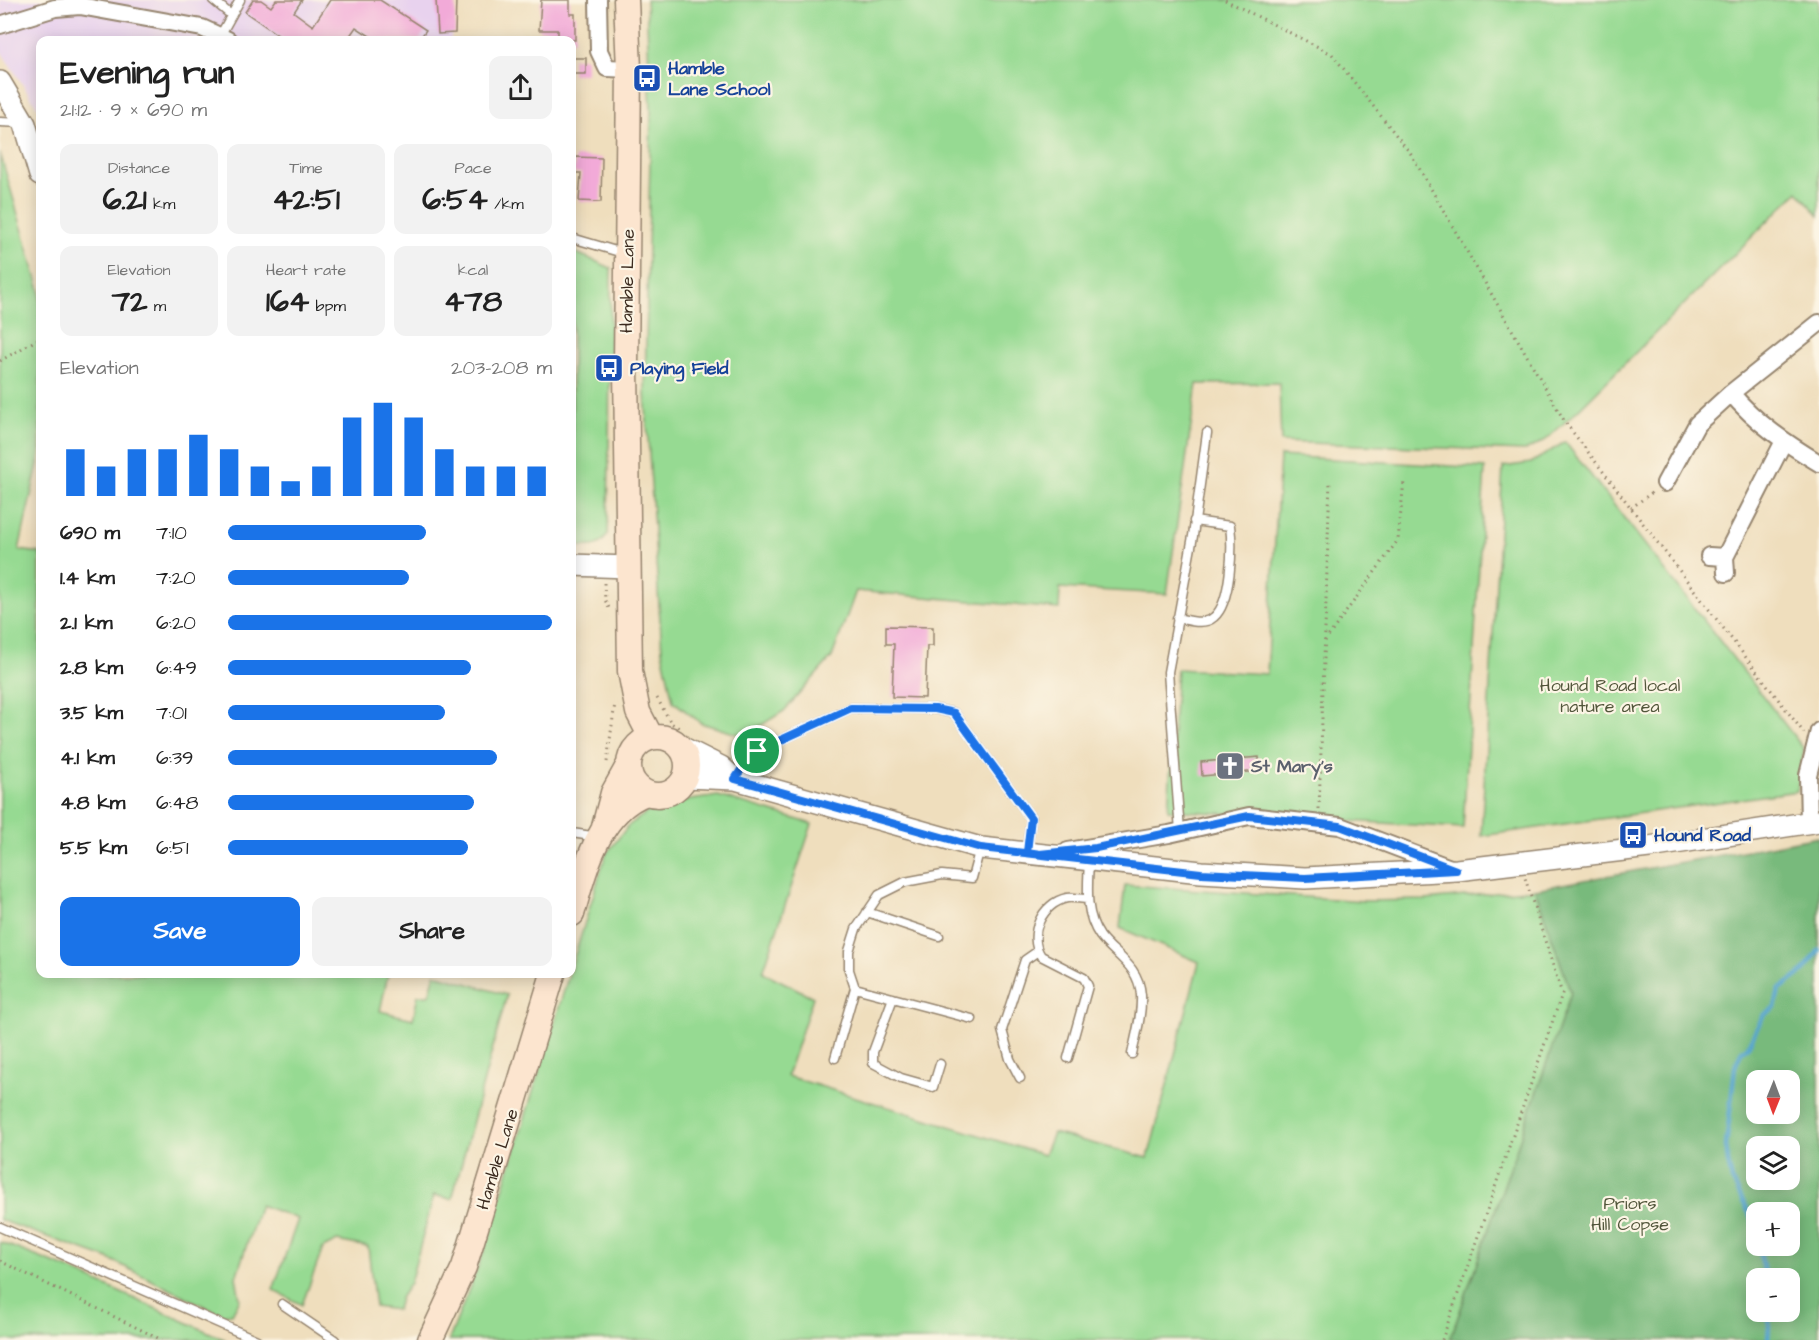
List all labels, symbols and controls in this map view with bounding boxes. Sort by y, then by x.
text: Evening run [60,50,234,96]
button: share [489,56,552,119]
place label: Hamble Lane School [668,56,771,102]
bus stop icon: Hamble Lane School [631,62,663,94]
text: 21:12 · 9 × 690 m [60,96,207,124]
text: Distance [108,157,170,179]
text: Time [289,157,323,179]
text: Pace [454,157,492,179]
text: 6.21 [103,179,147,221]
text: 42:51 [272,179,340,221]
text: 6:54 [422,179,488,221]
text: km [147,193,175,215]
text: /km [488,193,524,215]
street label: Hamble Lane [614,228,641,333]
text: Elevation [108,259,170,281]
text: Heart rate [266,259,346,281]
text: kcal [458,259,488,281]
text: 72 [112,281,147,323]
text: 164 [266,281,309,323]
text: 478 [444,281,502,323]
text: m [147,295,166,317]
text: bpm [309,295,346,317]
bus stop icon: Playing Field [593,352,625,384]
text: Elevation [60,354,139,382]
text: 203–208 m [451,354,552,382]
place label: Playing Field [630,356,729,382]
text: 690 m [60,519,120,547]
text: 7:10 [156,519,187,547]
text: 1.4 km [60,564,115,592]
text: 7:20 [156,564,196,592]
text: 2.1 km [60,609,113,637]
text: 6:20 [156,609,196,637]
text: 2.8 km [60,654,123,682]
text: 6:49 [156,654,197,682]
park label: Hound Road local nature area [1540,673,1680,719]
text: 3.5 km [60,699,123,727]
text: 7:01 [156,699,187,727]
pin [731,725,782,776]
icon: arrive [740,734,773,767]
text: 4.1 km [60,744,115,772]
text: 6:39 [156,744,193,772]
church icon: St Mary's [1214,750,1246,782]
place label: St Mary's [1250,754,1333,780]
text: 4.8 km [60,789,125,817]
text: 6:48 [156,789,198,817]
bus stop icon: Hound Road [1617,819,1649,851]
place label: Hound Road [1654,823,1752,848]
text: 5.5 km [60,834,127,862]
text: 6:51 [156,834,189,862]
button: Save [60,897,300,966]
button: Share [312,897,552,966]
north arrow [1746,1070,1800,1124]
map controls [1746,1070,1800,1322]
street label: Hamble Lane [470,1105,525,1213]
button: layers [1746,1136,1800,1190]
park label: Priors Hill Copse [1591,1191,1669,1237]
button: + [1746,1202,1800,1256]
button: − [1746,1268,1800,1322]

